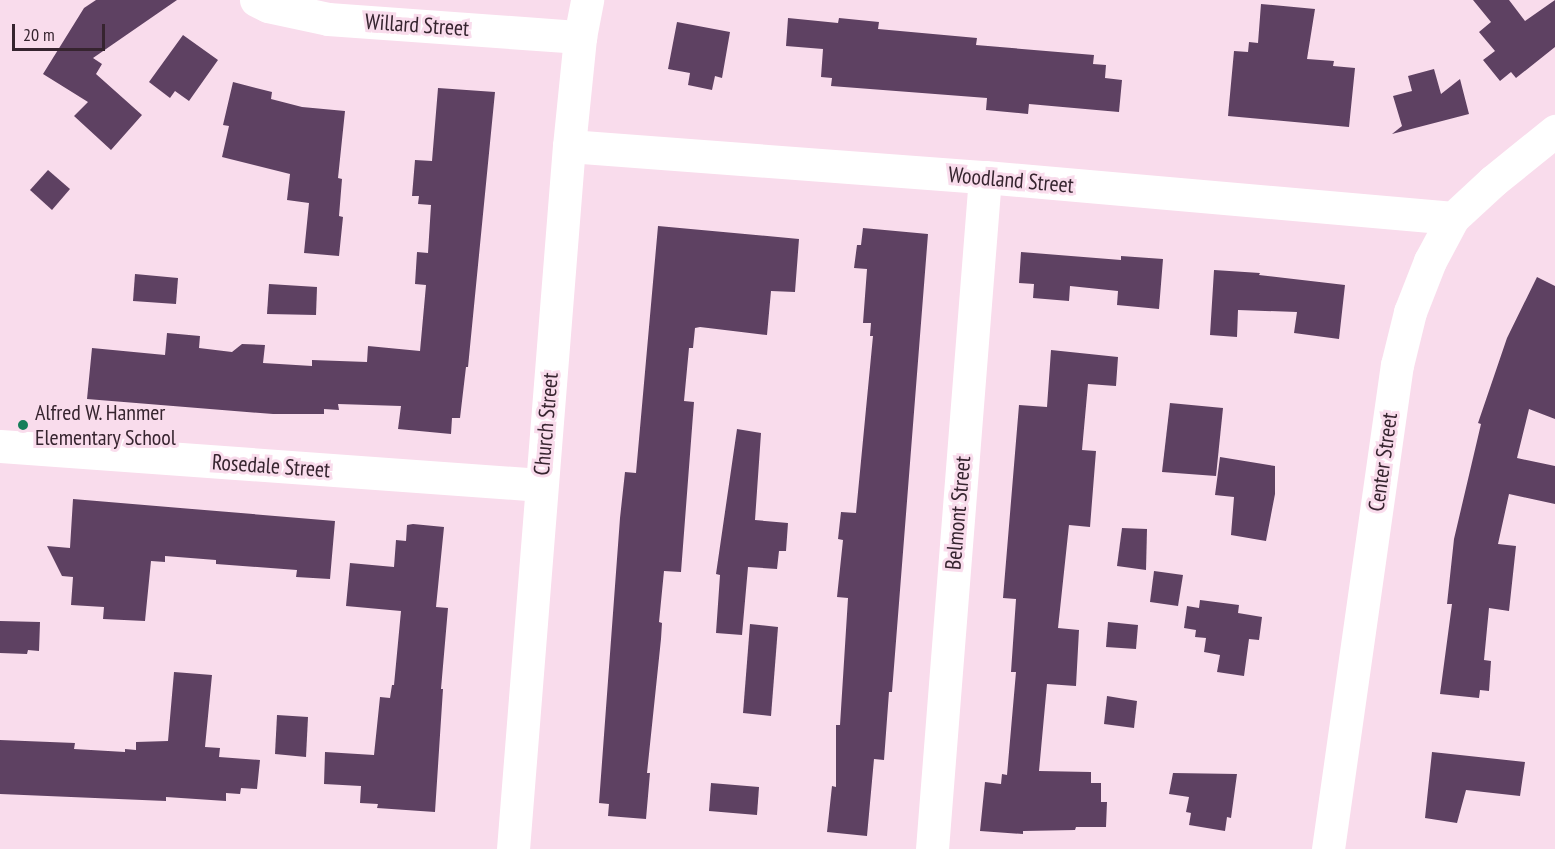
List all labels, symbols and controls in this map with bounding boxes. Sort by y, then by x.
street label: Willard Street [364,8,470,42]
scale bar [15,12,108,50]
text: 20 m [23,23,55,46]
street label: Woodland Street [947,161,1075,199]
street label: Church Street [528,372,564,476]
place label: Alfred W. Hanmer Elementary School [35,399,177,451]
street label: Center Street [1363,411,1403,513]
marker: Alfred W. Hanmer Elementary School [16,418,30,432]
street label: Rosedale Street [211,449,331,483]
street label: Belmont Street [940,455,976,571]

